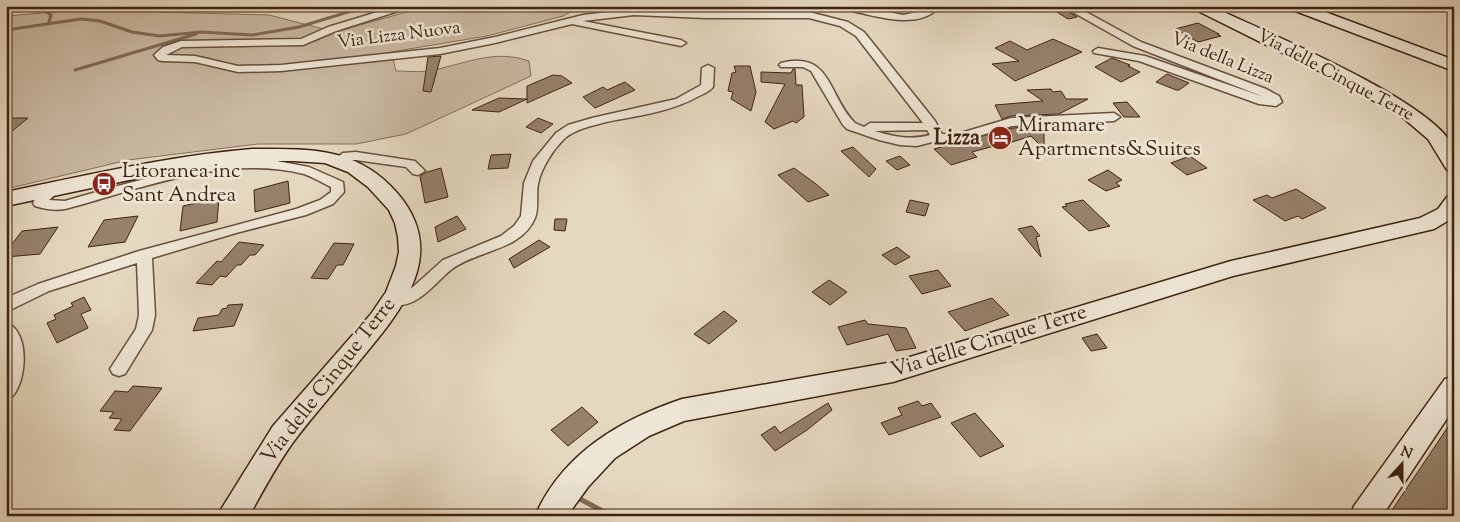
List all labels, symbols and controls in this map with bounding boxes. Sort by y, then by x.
street label: Via Lizza Nuova [336,16,462,56]
street label: Via delle Cinque Terre [1252,24,1418,128]
street label: Via della Lizza [1167,27,1277,91]
place label: Miramare Apartments&Suites [1018,111,1201,165]
district label: Lizza [934,123,981,155]
hotel icon: Miramare Apartments&Suites [987,125,1013,151]
place label: Litoranea inc Sant Andrea [122,157,241,211]
bus stop icon: Litoranea inc Sant Andrea [91,171,117,197]
street label: Via delle Cinque Terre [254,291,404,471]
street label: Via delle Cinque Terre [887,298,1091,386]
north arrow [1378,440,1428,490]
text: N [1397,442,1415,465]

